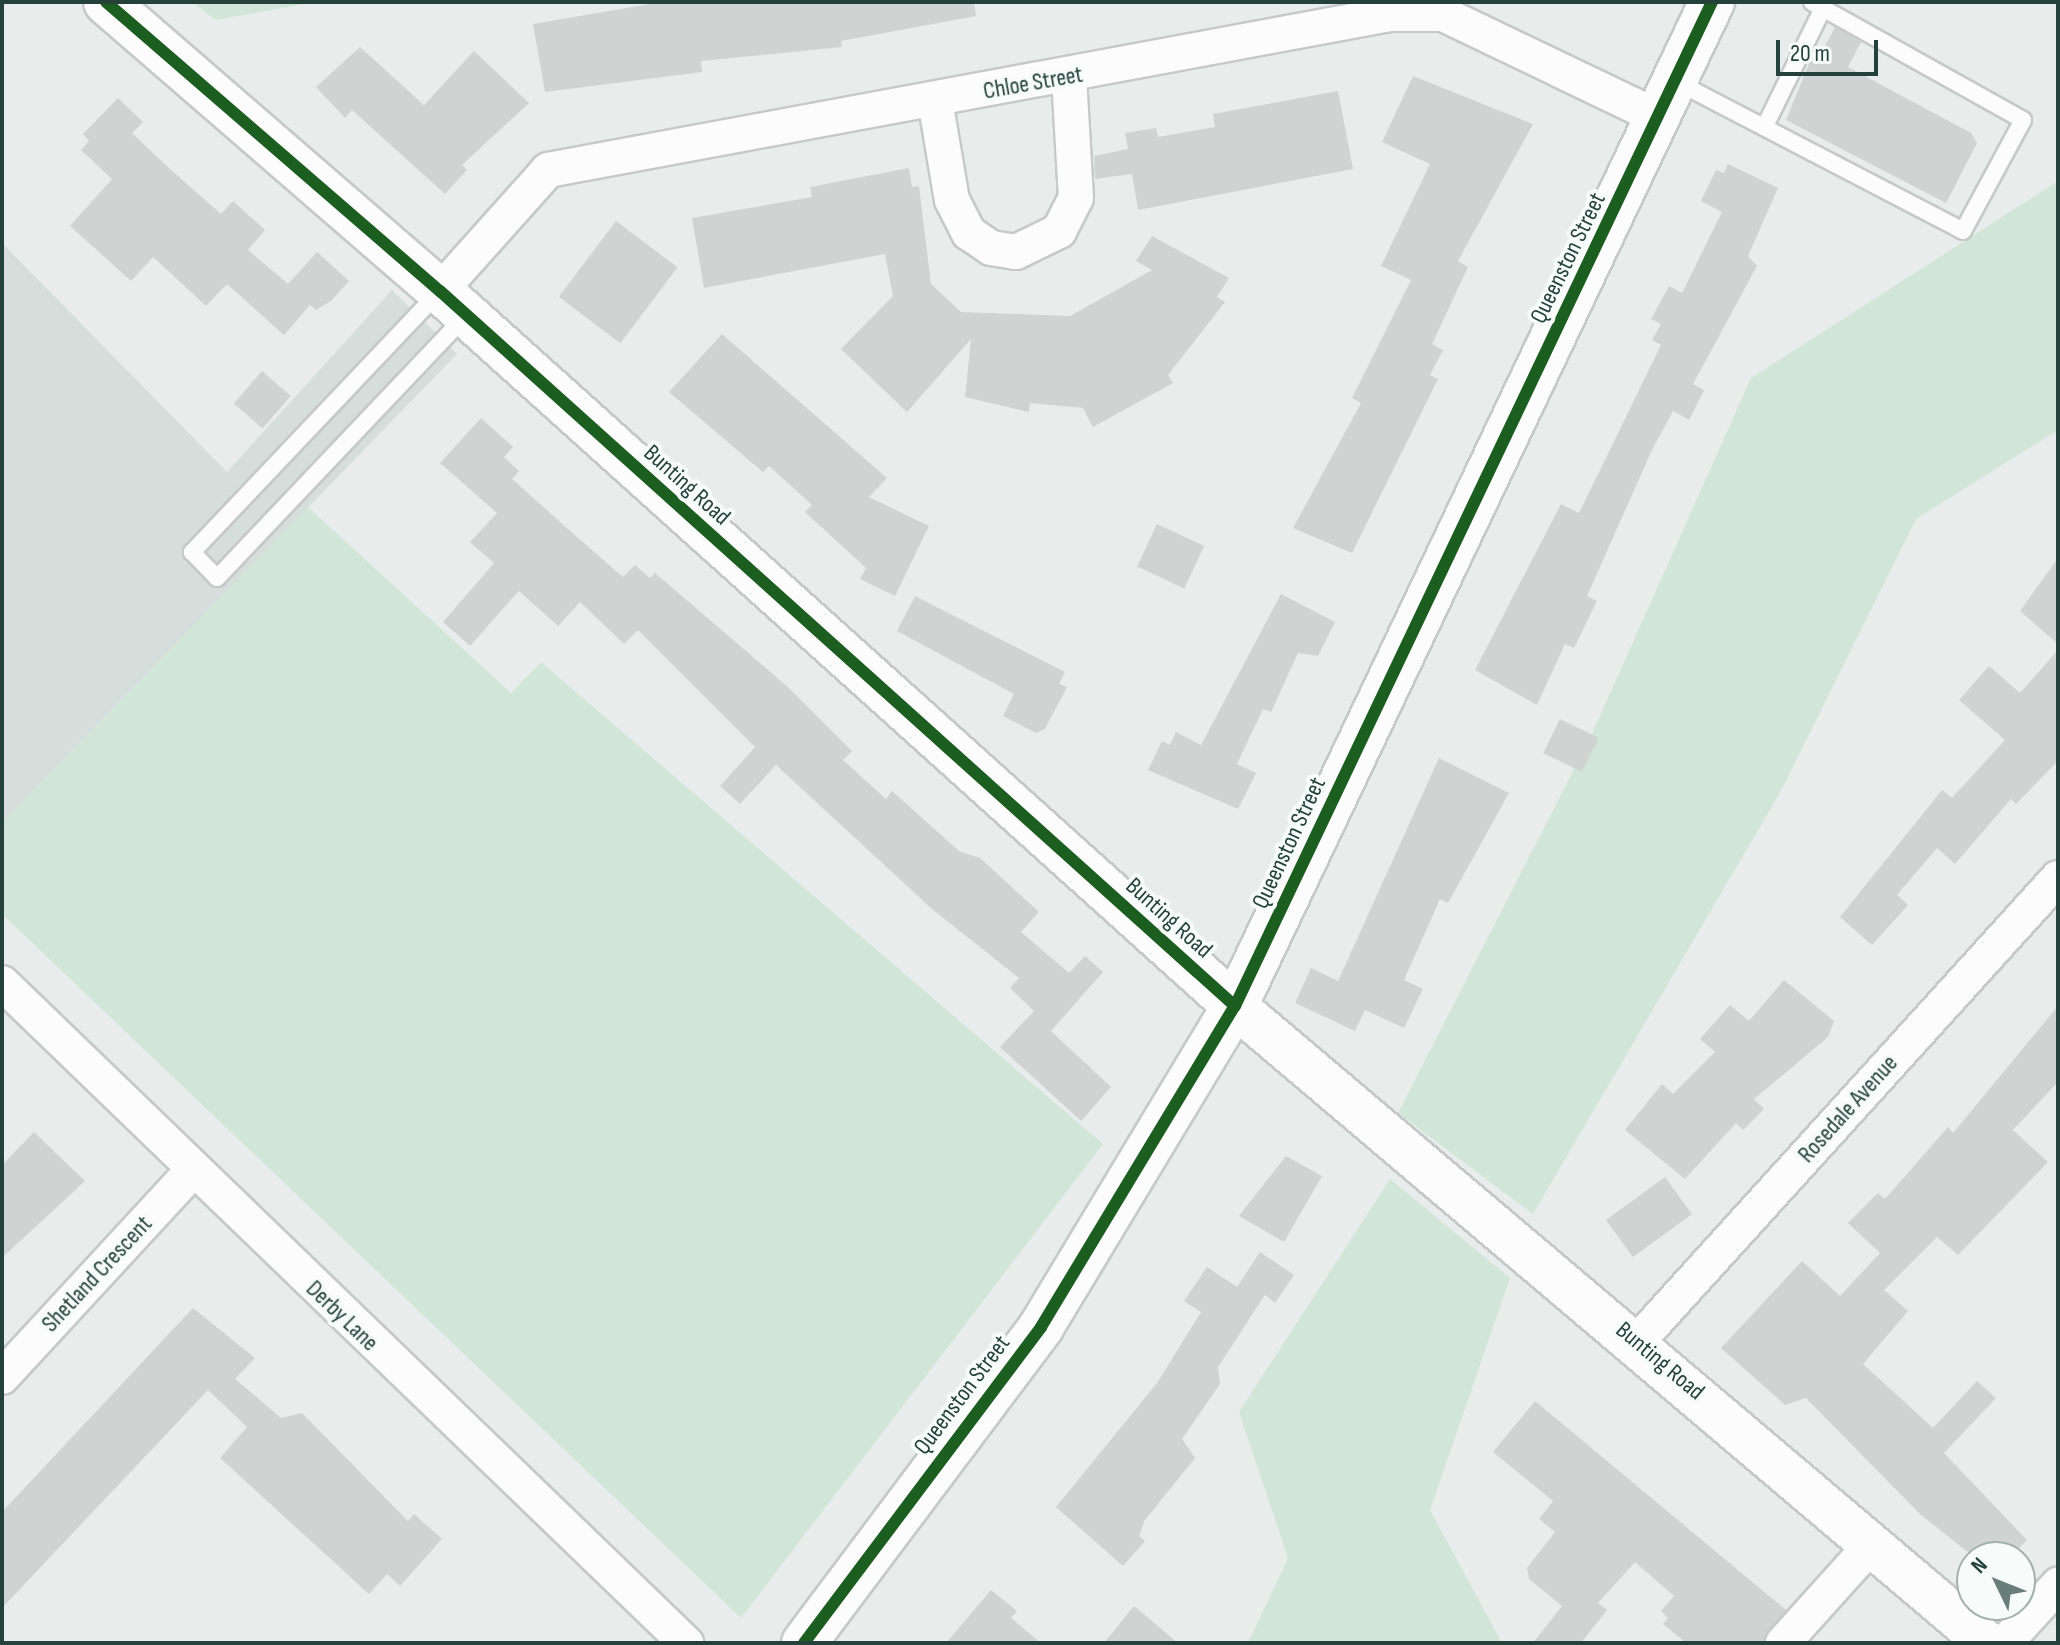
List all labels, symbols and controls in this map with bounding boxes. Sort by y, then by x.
scale bar [1780,24,1882,74]
text: 20 m [1790,39,1830,68]
street label: Chloe Street [981,60,1085,106]
street label: Queenston Street [1524,188,1612,328]
street label: Bunting Road [638,439,736,531]
street label: Queenston Street [1246,773,1332,913]
street label: Bunting Road [1120,872,1218,964]
street label: Rosedale Avenue [1792,1049,1904,1169]
street label: Shetland Crescent [36,1210,158,1338]
street label: Derby Lane [300,1275,384,1357]
street label: Bunting Road [1610,1316,1710,1406]
street label: Queenston Street [908,1330,1016,1460]
north arrow [1956,1541,2036,1621]
text: N [1966,1552,1993,1579]

